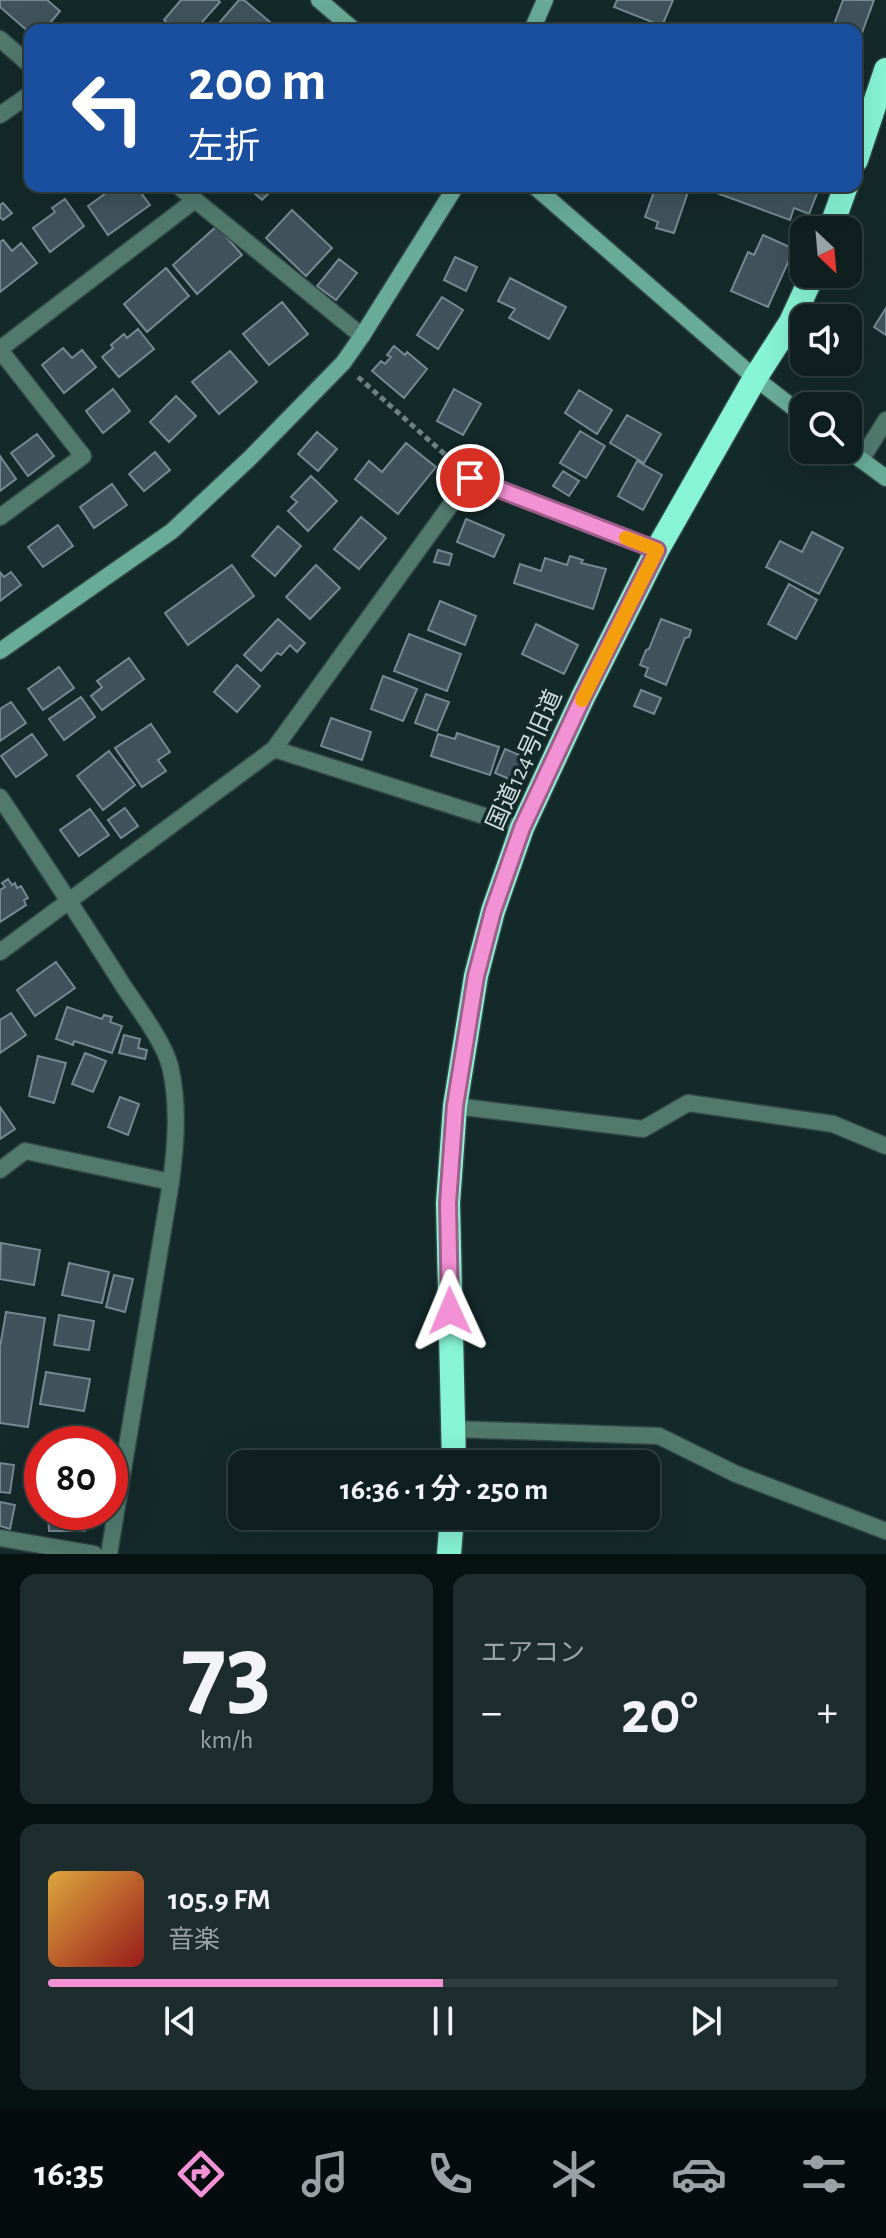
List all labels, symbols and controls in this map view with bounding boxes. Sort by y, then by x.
text: 200 m [188,54,326,110]
icon: left [56,56,160,160]
text: 左折 [188,129,260,165]
north arrow [790,216,862,288]
map controls [790,216,862,464]
button: sound [790,304,862,376]
button: search [790,392,862,464]
pin [436,444,504,512]
icon: arrive [448,456,492,500]
street label: 国道124号旧道 [481,686,567,834]
position arrow [408,1269,492,1353]
speed limit sign: 80 [24,1426,128,1530]
text: 16:36 · 1 分 · 250 m [340,1475,548,1505]
text: 73 [182,1621,271,1725]
text: エアコン [481,1640,585,1666]
text: 20° [621,1684,698,1744]
text: − [481,1691,502,1735]
text: + [817,1691,838,1735]
text: km/h [200,1727,253,1753]
text: 105.9 FM [168,1885,271,1915]
text: 音楽 [168,1927,220,1953]
icon: previous [158,1999,202,2043]
icon: pause [421,1999,465,2043]
icon: next [684,1999,728,2043]
icon: directions [173,2146,229,2202]
icon: music [297,2146,353,2202]
icon: phone [422,2146,478,2202]
icon: climate [546,2146,602,2202]
icon: car [671,2146,727,2202]
icon: filters [796,2146,852,2202]
text: 16:35 [34,2156,104,2192]

